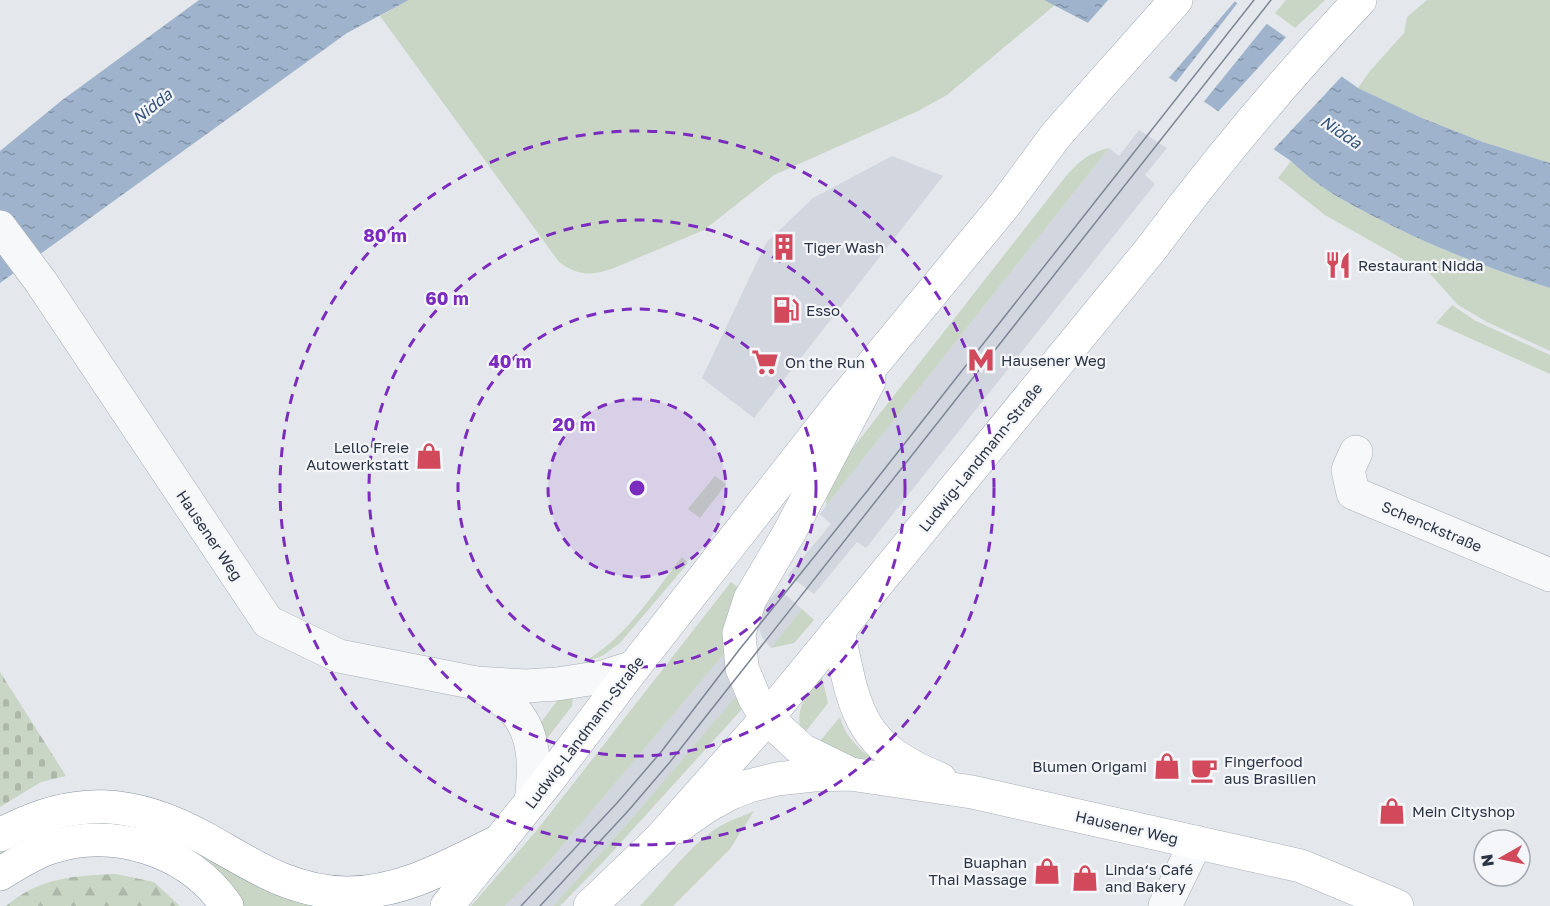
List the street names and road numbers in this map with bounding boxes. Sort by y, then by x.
street label: Ludwig-Landmann-Straße [914,379,1046,535]
street label: Hausener Weg [173,487,247,583]
street label: Schenckstraße [1379,497,1485,555]
street label: Ludwig-Landmann-Straße [521,652,647,812]
street label: Hausener Weg [1074,806,1180,848]

